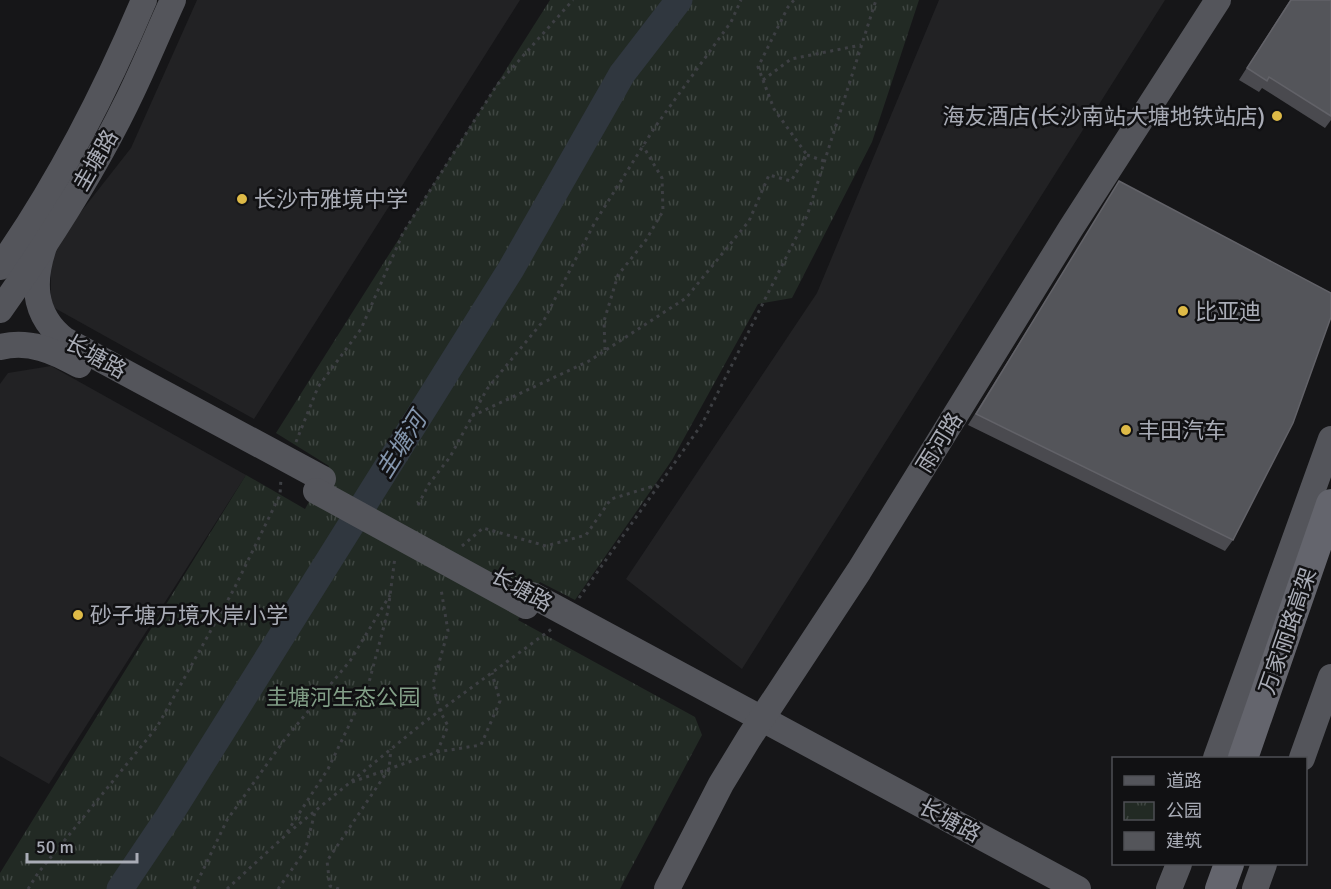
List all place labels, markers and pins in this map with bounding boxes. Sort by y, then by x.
place label: 海友酒店(长沙南站大塘地铁站店) [942,103,1265,130]
marker: 海友酒店(长沙南站大塘地铁站店) [1270,109,1284,123]
place label: 长沙市雅境中学 [254,186,408,213]
marker: 长沙市雅境中学 [235,192,249,206]
place label: 比亚迪 [1195,298,1261,325]
marker: 比亚迪 [1176,304,1190,318]
place label: 丰田汽车 [1138,417,1226,444]
marker: 丰田汽车 [1119,423,1133,437]
place label: 砂子塘万境水岸小学 [90,602,288,629]
marker: 砂子塘万境水岸小学 [71,608,85,622]

